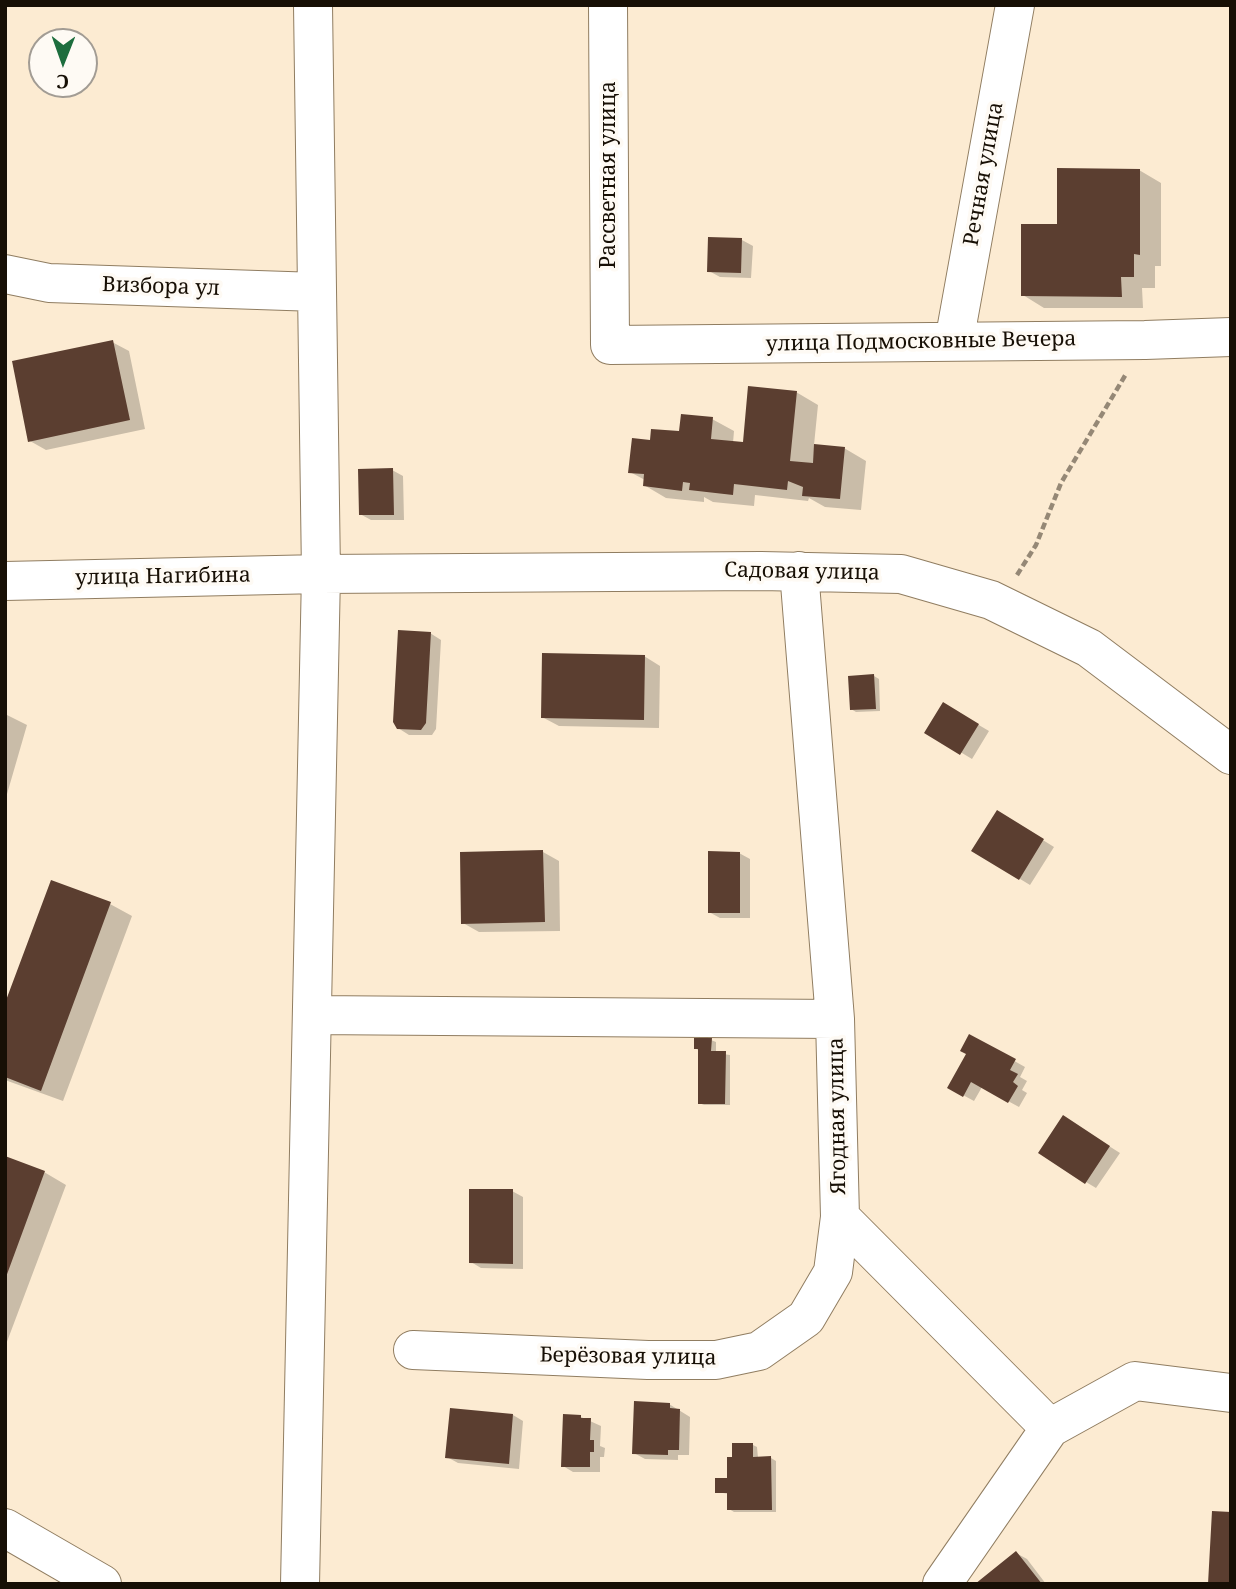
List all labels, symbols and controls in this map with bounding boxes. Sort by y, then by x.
north arrow [28,28,98,98]
text: С [56,69,69,95]
street label: Рассветная улица [596,81,622,269]
street label: Речная улица [959,100,1009,248]
street label: Визбора ул [102,272,220,302]
street label: улица Подмосковные Вечера [765,327,1077,357]
street label: Садовая улица [724,558,880,586]
street label: улица Нагибина [75,563,251,591]
street label: Ягодная улица [824,1037,852,1195]
street label: Берёзовая улица [539,1343,717,1371]

